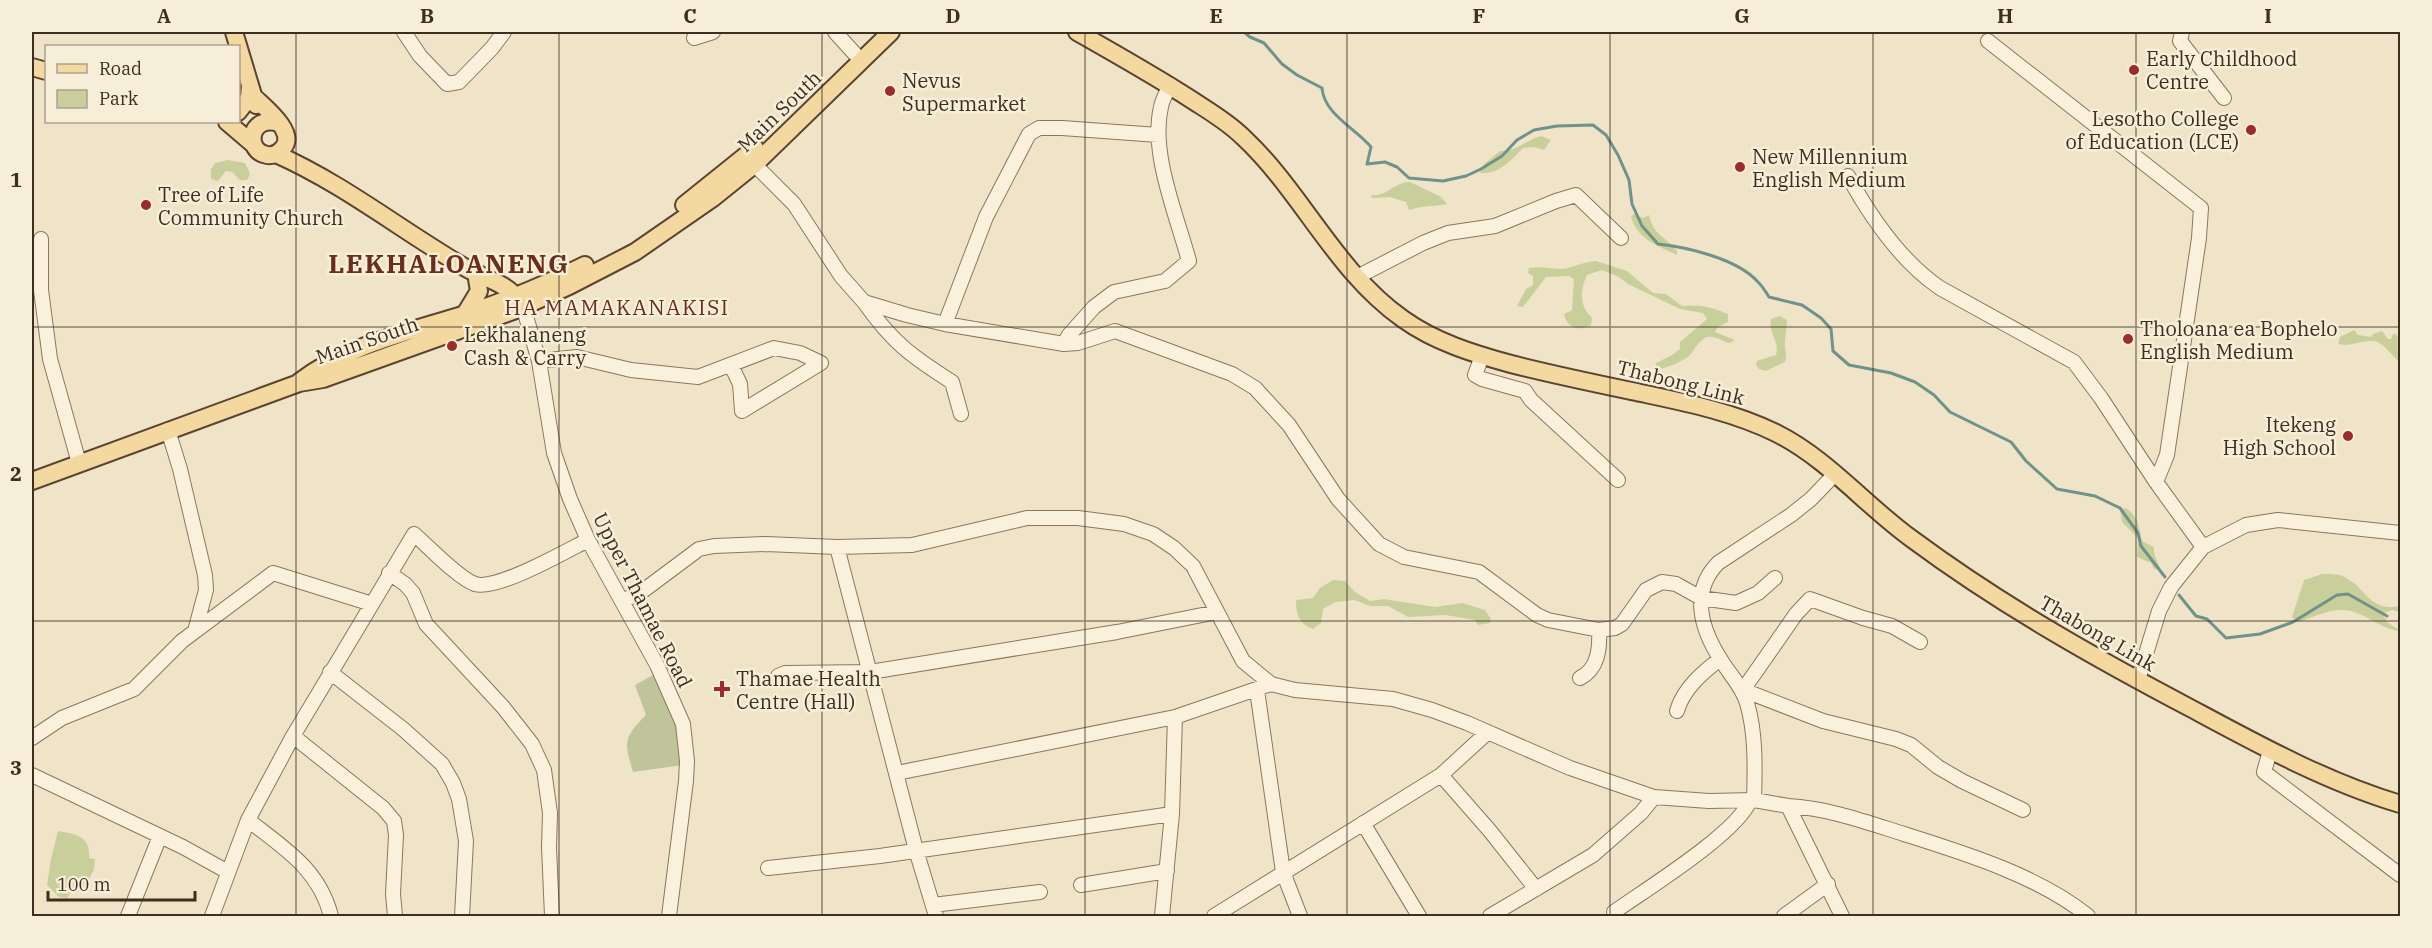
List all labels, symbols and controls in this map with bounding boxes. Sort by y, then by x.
text: A [157,2,171,29]
text: B [420,2,434,29]
text: C [683,2,697,29]
text: D [945,2,961,29]
text: E [1209,2,1223,29]
text: F [1473,2,1485,29]
text: G [1734,2,1750,29]
text: H [1997,2,2013,29]
text: I [2264,2,2272,29]
legend [45,45,240,123]
place label: Early Childhood Centre [2146,45,2297,95]
text: Road [99,57,142,80]
marker: Early Childhood Centre [2127,63,2141,77]
street label: Main South [731,64,827,158]
place label: Nevus Supermarket [902,67,1026,117]
marker: Nevus Supermarket [883,84,897,98]
text: Park [99,87,139,110]
place label: Lesotho College of Education (LCE) [2066,105,2239,155]
marker: Lesotho College of Education (LCE) [2244,123,2258,137]
place label: New Millennium English Medium [1752,143,1908,193]
marker: New Millennium English Medium [1733,160,1747,174]
text: 1 [10,166,22,193]
place label: Tree of Life Community Church [158,181,344,231]
marker: Tree of Life Community Church [139,198,153,212]
district label: LEKHALOANENG [328,246,570,280]
district label: HA MAMAKANAKISI [504,293,730,321]
street label: Main South [312,310,422,370]
place label: Tholoana ea Bophelo English Medium [2140,315,2337,365]
place label: Lekhalaneng Cash & Carry [464,321,586,371]
marker: Tholoana ea Bophelo English Medium [2121,332,2135,346]
marker: Lekhalaneng Cash & Carry [445,339,459,353]
street label: Thabong Link [1614,353,1748,411]
place label: Itekeng High School [2223,411,2336,461]
marker: Itekeng High School [2341,429,2355,443]
text: 2 [10,460,22,487]
street label: Upper Thamae Road [587,508,699,692]
street label: Thabong Link [2035,589,2162,678]
place label: Thamae Health Centre (Hall) [736,665,881,715]
marker: Thamae Health Centre (Hall) [713,680,731,698]
text: 3 [10,754,22,781]
scale bar [48,864,195,902]
text: 100 m [57,873,111,896]

